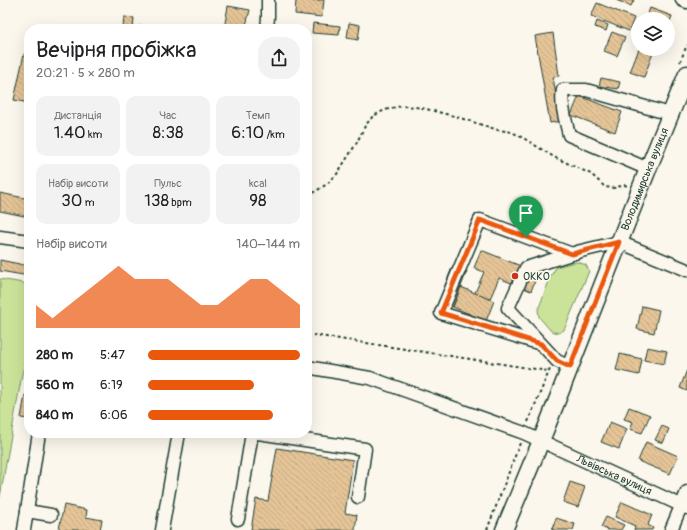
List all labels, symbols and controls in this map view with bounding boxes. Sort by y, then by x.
map controls [631,12,675,56]
button: layers [631,12,675,56]
text: Вечірня пробіжка [36,36,196,64]
button: share [258,37,300,79]
text: 20:21 · 5 × 280 m [36,65,135,81]
text: Дистанція [54,109,102,122]
text: Час [159,109,177,122]
text: Темп [246,109,270,122]
text: 1.40 [54,122,86,143]
text: 8:38 [152,122,184,143]
text: 6:10 [231,122,264,143]
street label: Володимирська вулиця [618,126,671,232]
text: km [86,128,102,141]
text: /km [264,128,285,141]
text: Набір висоти [48,177,108,190]
text: Пульс [154,177,182,190]
text: kcal [249,177,267,190]
text: 30 [61,190,82,211]
text: 138 [144,190,169,211]
text: 98 [249,190,267,211]
text: m [82,196,95,209]
text: bpm [169,196,192,209]
pin [509,196,543,237]
icon: arrive [515,202,537,224]
text: Набір висоти [36,236,107,252]
text: 140–144 m [236,236,300,252]
place label: ОККО [523,270,550,283]
marker: ОККО [510,271,520,281]
text: 280 m [36,347,73,363]
text: 5:47 [100,347,125,363]
text: 560 m [36,377,74,393]
text: 6:19 [100,377,123,393]
text: 840 m [36,407,73,423]
text: 6:06 [100,407,127,423]
street label: Львівська вулиця [574,452,654,498]

